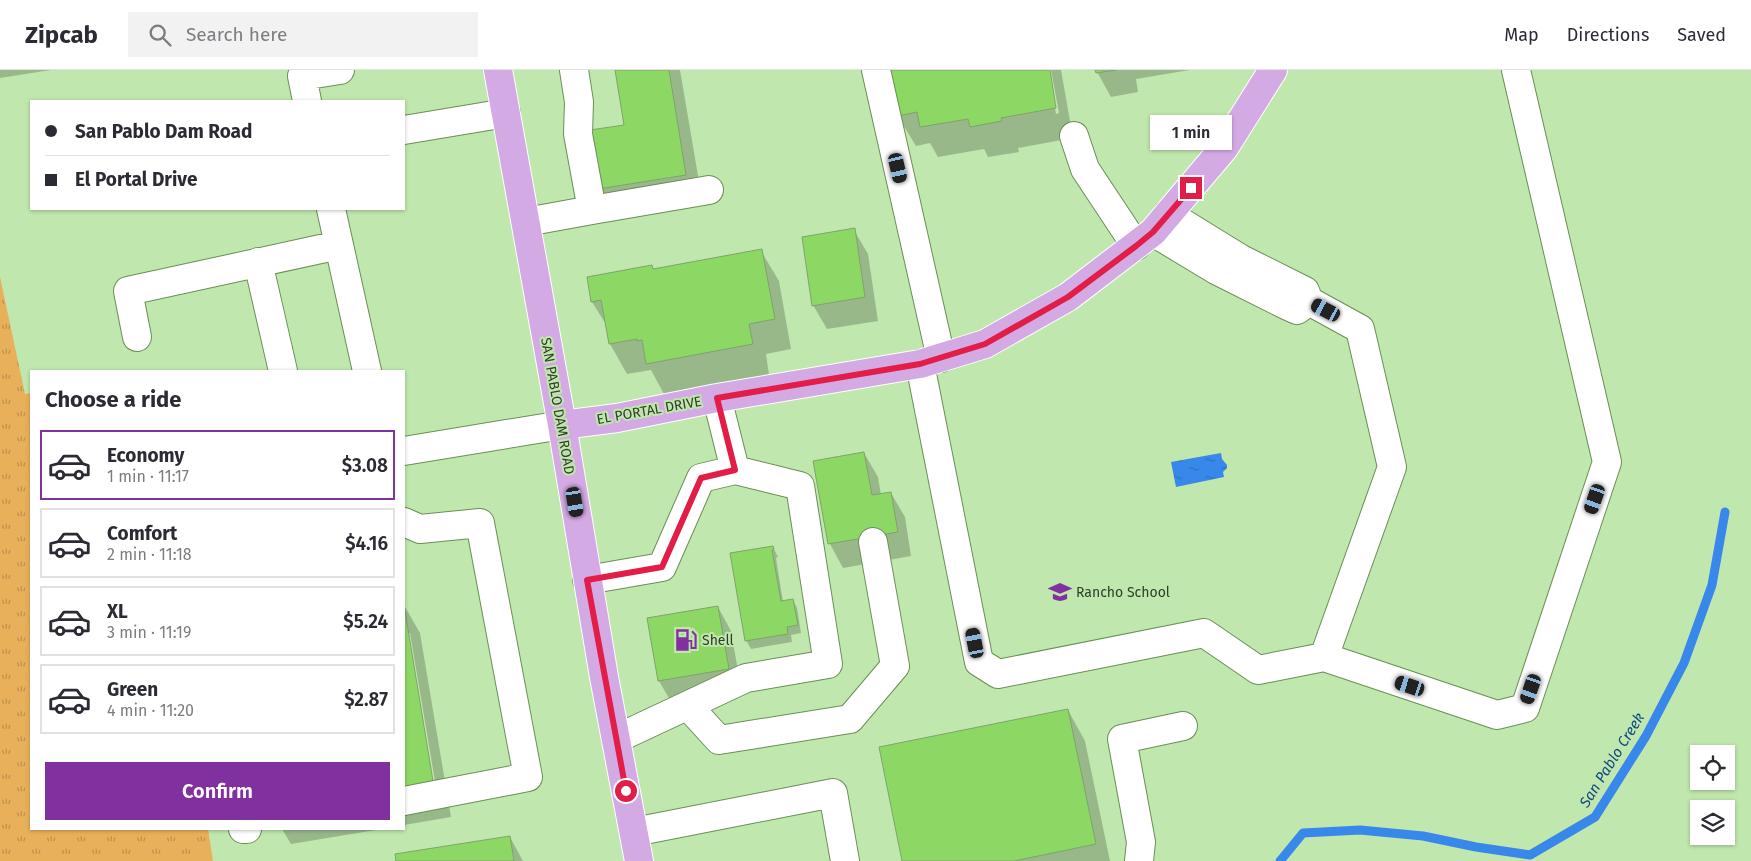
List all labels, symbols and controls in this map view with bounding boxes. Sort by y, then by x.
search box [128,12,478,57]
text: Zipcab [25,21,98,49]
icon: search [146,21,174,49]
text: Search here [186,23,287,46]
text: Map [1504,24,1539,46]
text: Directions [1567,24,1649,46]
text: Saved [1677,24,1726,46]
callout: 1 min [1150,116,1232,150]
text: San Pablo Dam Road [75,120,252,143]
text: 1 min [1172,123,1210,142]
car [887,152,908,184]
text: El Portal Drive [75,168,197,191]
route end [1180,177,1202,199]
car [1309,296,1342,324]
street label: SAN PABLO DAM ROAD [537,336,578,476]
text: Choose a ride [45,386,181,413]
street label: EL PORTAL DRIVE [595,393,703,428]
icon: car [47,443,92,488]
text: Economy [107,444,184,467]
text: $3.08 [342,454,388,477]
text: 1 min · 11:17 [107,467,189,486]
car [1583,482,1606,516]
car [565,486,584,518]
icon: car [47,521,92,566]
text: Comfort [107,522,177,545]
text: $4.16 [345,532,388,555]
text: 2 min · 11:18 [107,545,192,564]
school or university icon: Rancho School [1047,579,1073,605]
place label: Rancho School [1076,584,1170,601]
icon: car [47,599,92,644]
text: XL [107,600,128,623]
text: $5.24 [343,610,388,633]
text: 3 min · 11:19 [107,623,191,642]
fuel station icon: Shell [673,627,699,653]
car [964,627,985,659]
place label: Shell [702,632,734,649]
car [1519,672,1542,706]
car [1393,674,1426,698]
icon: car [47,677,92,722]
text: Green [107,678,158,701]
text: $2.87 [344,688,388,711]
text: 4 min · 11:20 [107,701,194,720]
water label: San Pablo Creek [1575,709,1648,812]
map controls [1690,745,1735,845]
button: locate [1690,745,1735,790]
button: Confirm [45,762,390,820]
route start [615,780,637,802]
button: layers [1690,800,1735,845]

